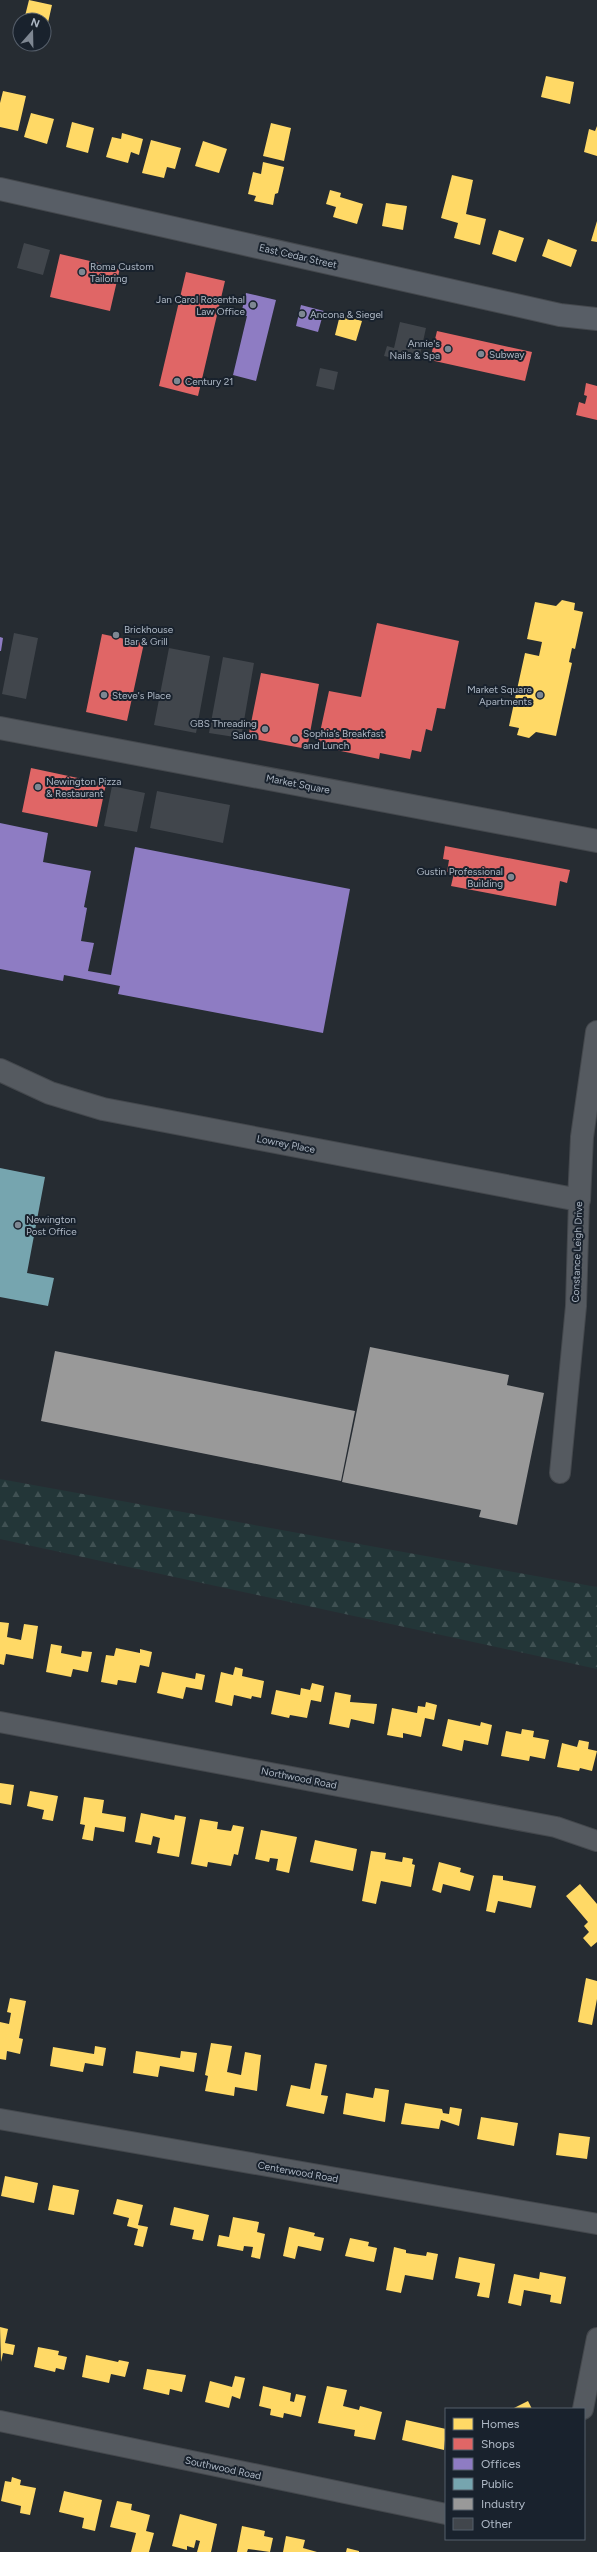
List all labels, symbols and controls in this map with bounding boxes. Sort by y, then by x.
north arrow [12,12,52,52]
text: N [29,16,41,31]
street label: East Cedar Street [258,241,338,271]
place label: Roma Custom Tailoring [90,260,154,285]
marker: Roma Custom Tailoring [77,267,87,277]
place label: Jan Carol Rosenthal Law Office [156,293,246,318]
marker: Jan Carol Rosenthal Law Office [248,300,258,310]
place label: Ancona & Siegel [310,308,383,321]
marker: Ancona & Siegel [297,309,307,319]
place label: Annie's Nails & Spa [389,337,440,362]
marker: Annie's Nails & Spa [443,344,453,354]
place label: Subway [489,348,525,361]
marker: Subway [476,349,486,359]
place label: Century 21 [185,375,233,388]
marker: Century 21 [172,376,182,386]
place label: Brickhouse Bar & Grill [124,623,174,648]
marker: Brickhouse Bar & Grill [111,630,121,640]
place label: Market Square Apartments [467,683,533,708]
place label: Steve's Place [112,689,171,702]
marker: Steve's Place [99,690,109,700]
marker: Market Square Apartments [535,690,545,700]
place label: GBS Threading Salon [190,717,257,742]
marker: GBS Threading Salon [260,724,270,734]
place label: Sophia’s Breakfast and Lunch [303,727,384,752]
marker: Sophia’s Breakfast and Lunch [290,734,300,744]
street label: Market Square [265,771,332,797]
place label: Newington Pizza & Restaurant [46,775,121,800]
marker: Newington Pizza & Restaurant [33,782,43,792]
place label: Gustin Professional Building [417,865,503,890]
marker: Gustin Professional Building [506,872,516,882]
street label: Lowrey Place [256,1132,317,1156]
street label: Constance Leigh Drive [569,1201,585,1303]
place label: Newington Post Office [26,1213,77,1238]
marker: Newington Post Office [13,1220,23,1230]
street label: Northwood Road [260,1764,338,1792]
street label: Centerwood Road [257,2159,339,2186]
legend [445,2408,585,2540]
text: Homes [481,2417,520,2431]
text: Shops [481,2437,515,2451]
street label: Southwood Road [184,2454,262,2482]
text: Offices [481,2457,521,2471]
text: Public [481,2477,514,2491]
text: Industry [481,2497,526,2511]
text: Other [481,2517,512,2531]

